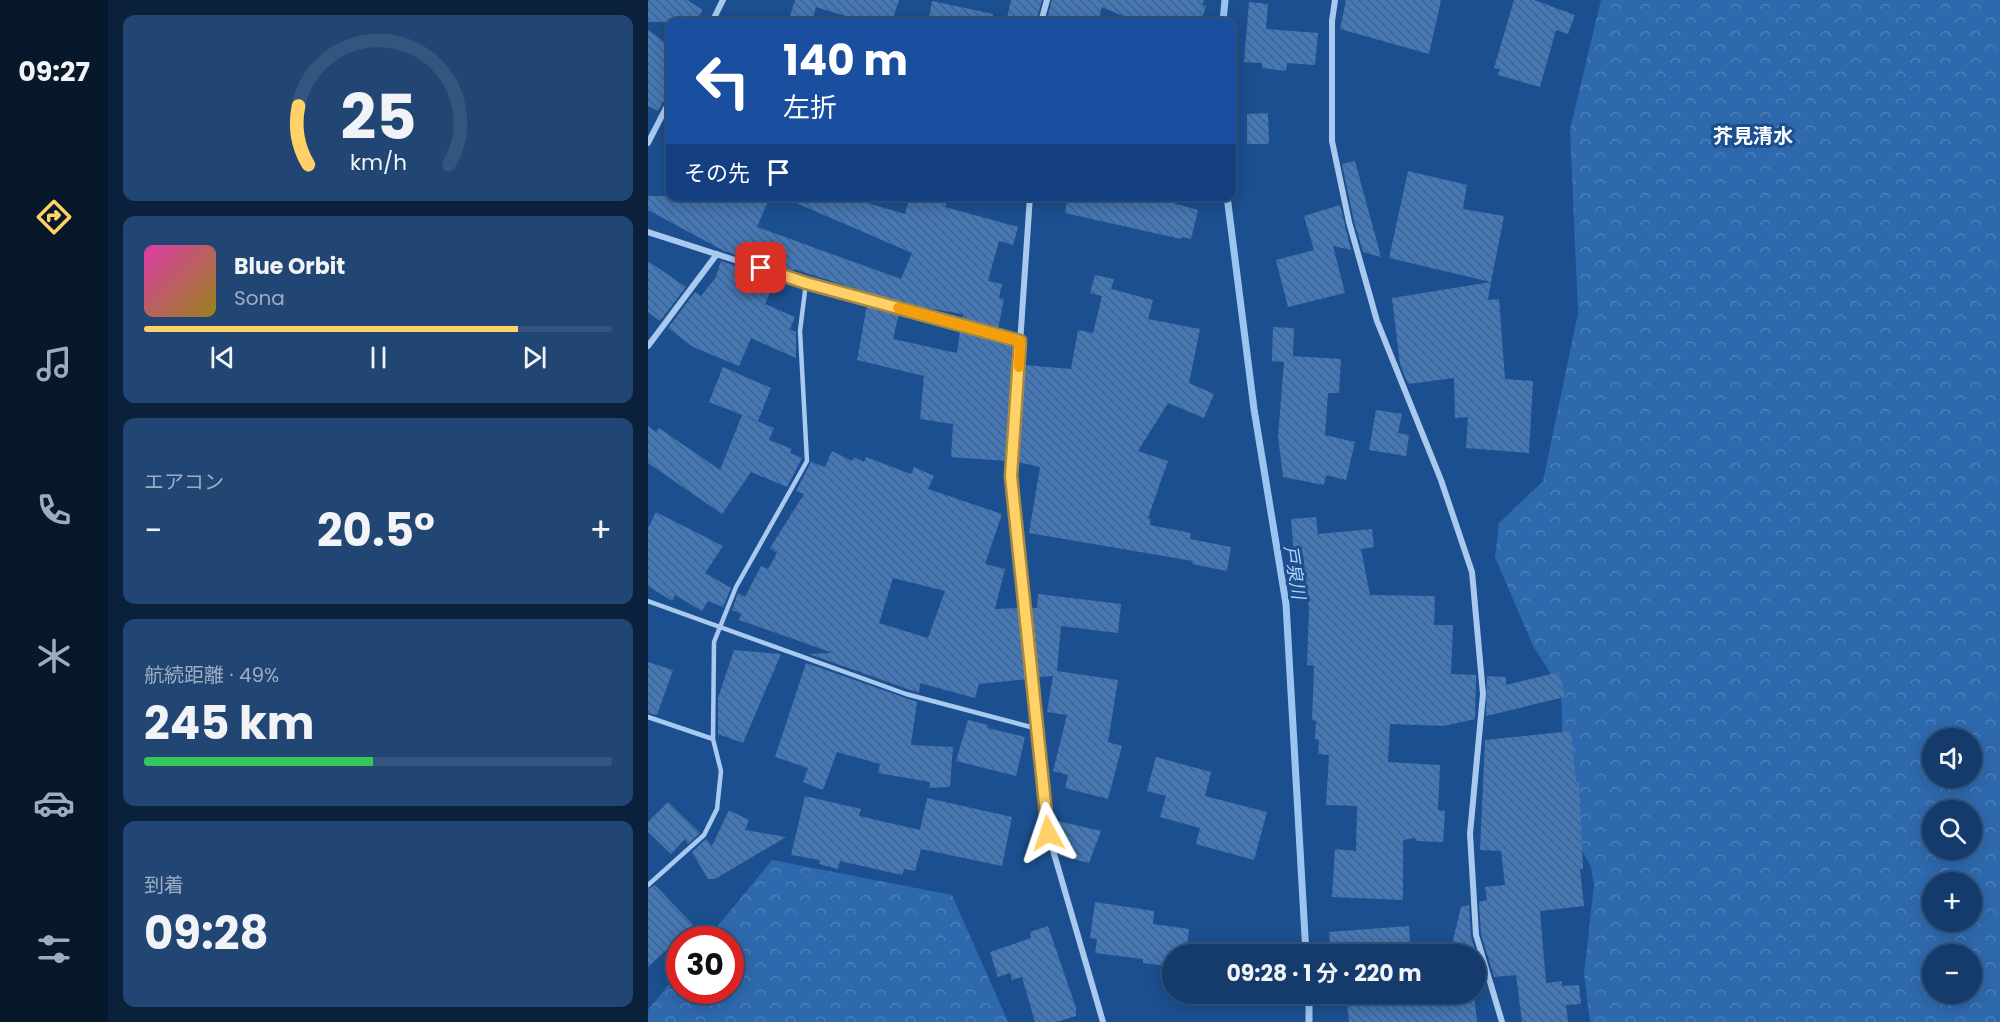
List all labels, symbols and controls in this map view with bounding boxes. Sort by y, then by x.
text: 140 m [783,31,908,90]
icon: left [684,42,762,120]
text: 09:27 [18,53,90,90]
text: 25 [340,73,416,161]
text: 左折 [783,89,837,126]
district label: 芥見清水 [1713,122,1793,150]
text: km/h [349,148,407,179]
icon: arrive [762,156,795,189]
text: その先 [684,158,750,189]
icon: directions [33,196,75,238]
pin [735,242,786,293]
text: Blue Orbit [234,251,345,282]
icon: arrive [744,251,777,284]
text: Sona [234,284,285,312]
icon: previous [206,341,239,374]
icon: pause [362,341,395,374]
icon: next [518,341,551,374]
icon: music [33,343,75,385]
text: エアコン [144,468,224,496]
icon: phone [33,489,75,531]
text: 20.5° [317,499,435,562]
text: − [144,507,162,554]
text: + [589,507,612,554]
water label: 戸泉川 [1278,543,1312,603]
icon: climate [33,635,75,677]
text: 航続距離 · 49% [144,661,279,689]
text: 245 km [144,692,314,755]
map controls [1922,728,1982,1004]
button: sound [1922,728,1982,788]
icon: car [33,782,75,824]
button: search [1922,800,1982,860]
position arrow [1016,801,1080,865]
text: 到着 [144,871,184,899]
button: + [1922,872,1982,932]
text: 09:28 [144,902,269,965]
speed limit sign: 30 [666,926,744,1004]
icon: filters [33,928,75,970]
button: − [1922,944,1982,1004]
text: 09:28 · 1 分 · 220 m [1226,958,1422,989]

